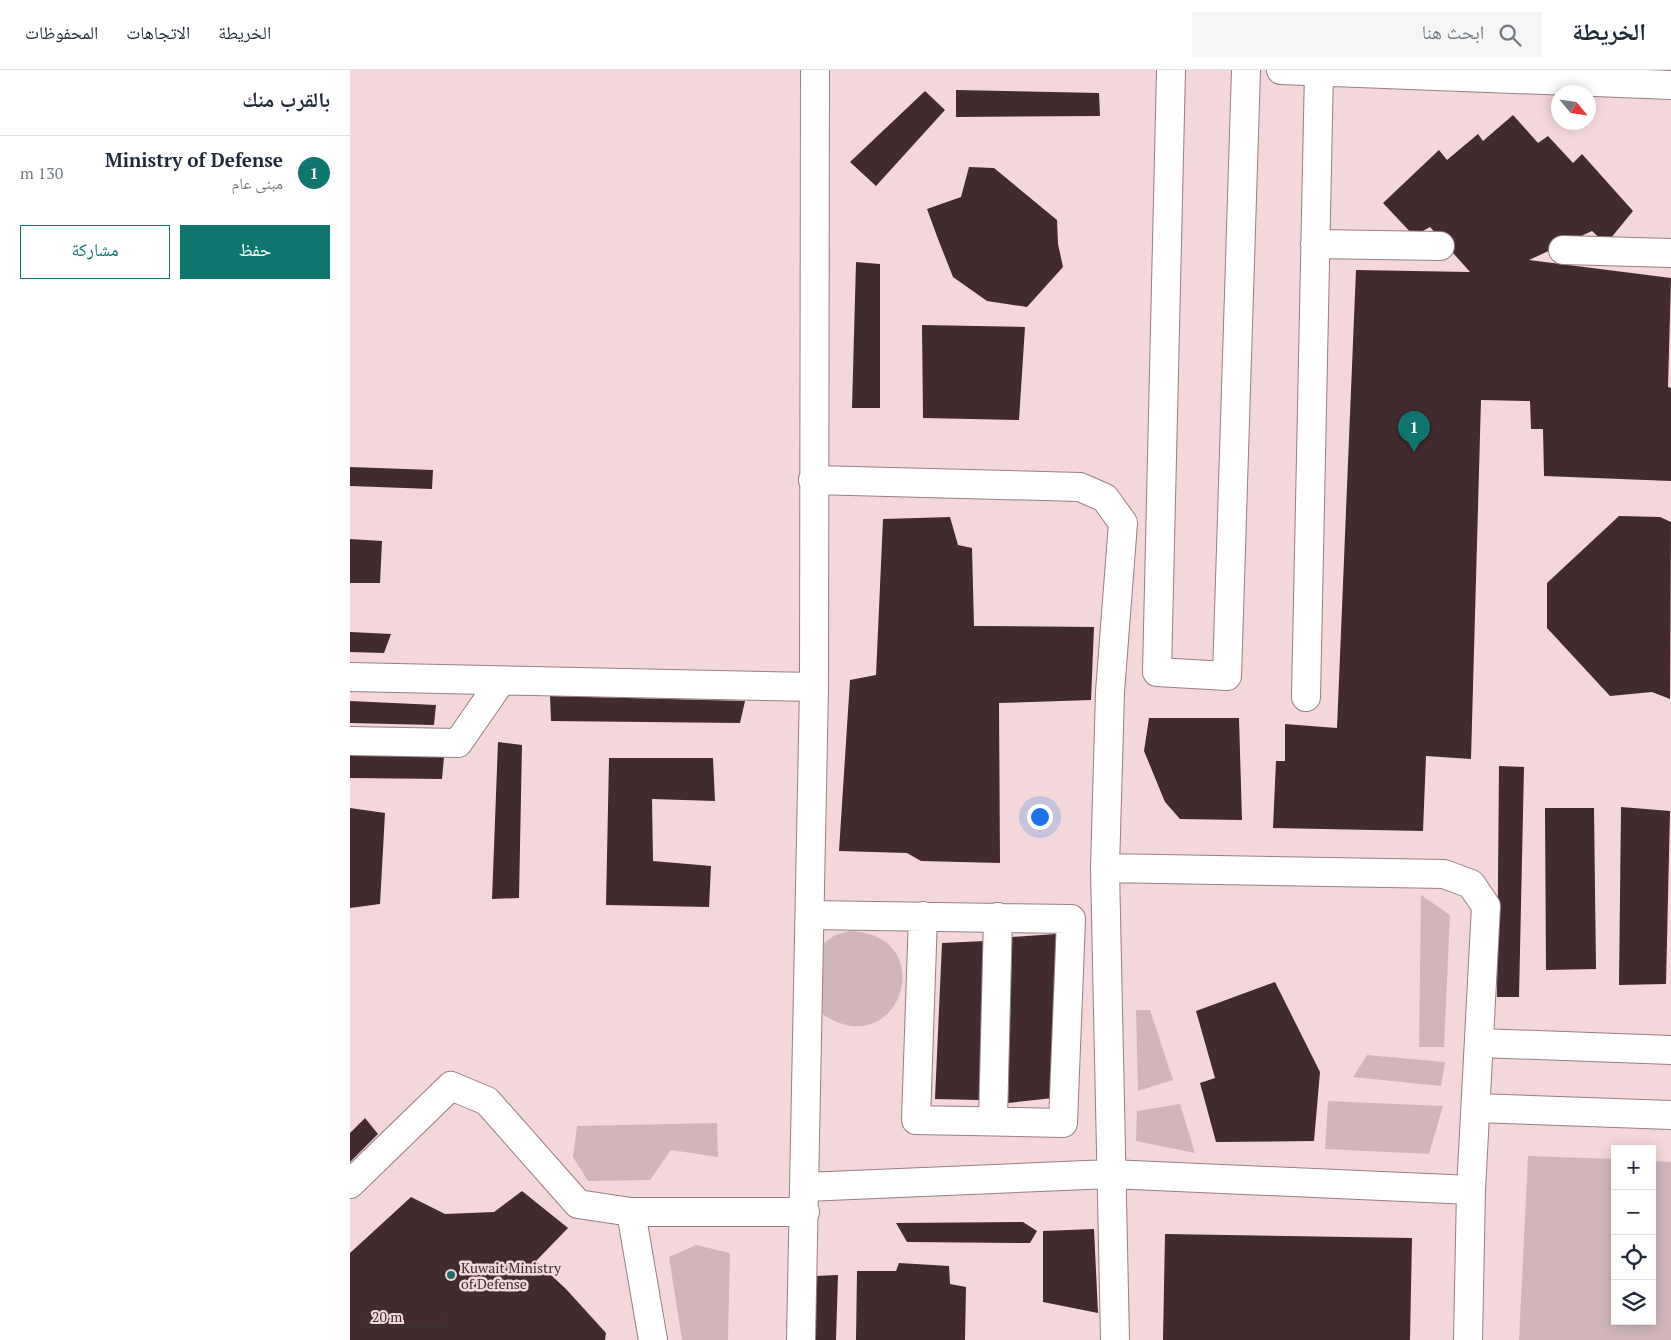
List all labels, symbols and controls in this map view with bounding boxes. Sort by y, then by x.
search box [1192,12,1542,57]
text: الخريطة [1572,15,1646,47]
text: ابحث هنا [1422,19,1484,44]
text: المحفوظات [25,20,98,44]
text: الاتجاهات [126,20,190,44]
text: الخريطة [218,20,271,44]
icon: search [1496,21,1524,49]
text: بالقرب منك [242,85,330,113]
north arrow [1551,85,1596,130]
text: Ministry of Defense [105,147,283,172]
text: 130 m [20,162,63,184]
text: 1 [309,162,319,184]
text: مبنى عام [232,172,283,194]
button: مشاركة [20,225,170,279]
button: حفظ [180,225,330,279]
pin: 1 [1398,411,1430,452]
your location [1027,804,1053,830]
map controls [1611,1145,1656,1325]
button: + [1611,1145,1656,1190]
button: − [1611,1190,1656,1235]
button: locate [1611,1235,1656,1280]
place label: Kuwait Ministry of Defense [461,1258,562,1293]
marker: Kuwait Ministry of Defense [445,1269,457,1281]
button: layers [1611,1280,1656,1325]
scale bar [365,1305,446,1328]
text: 20 m [372,1307,402,1326]

